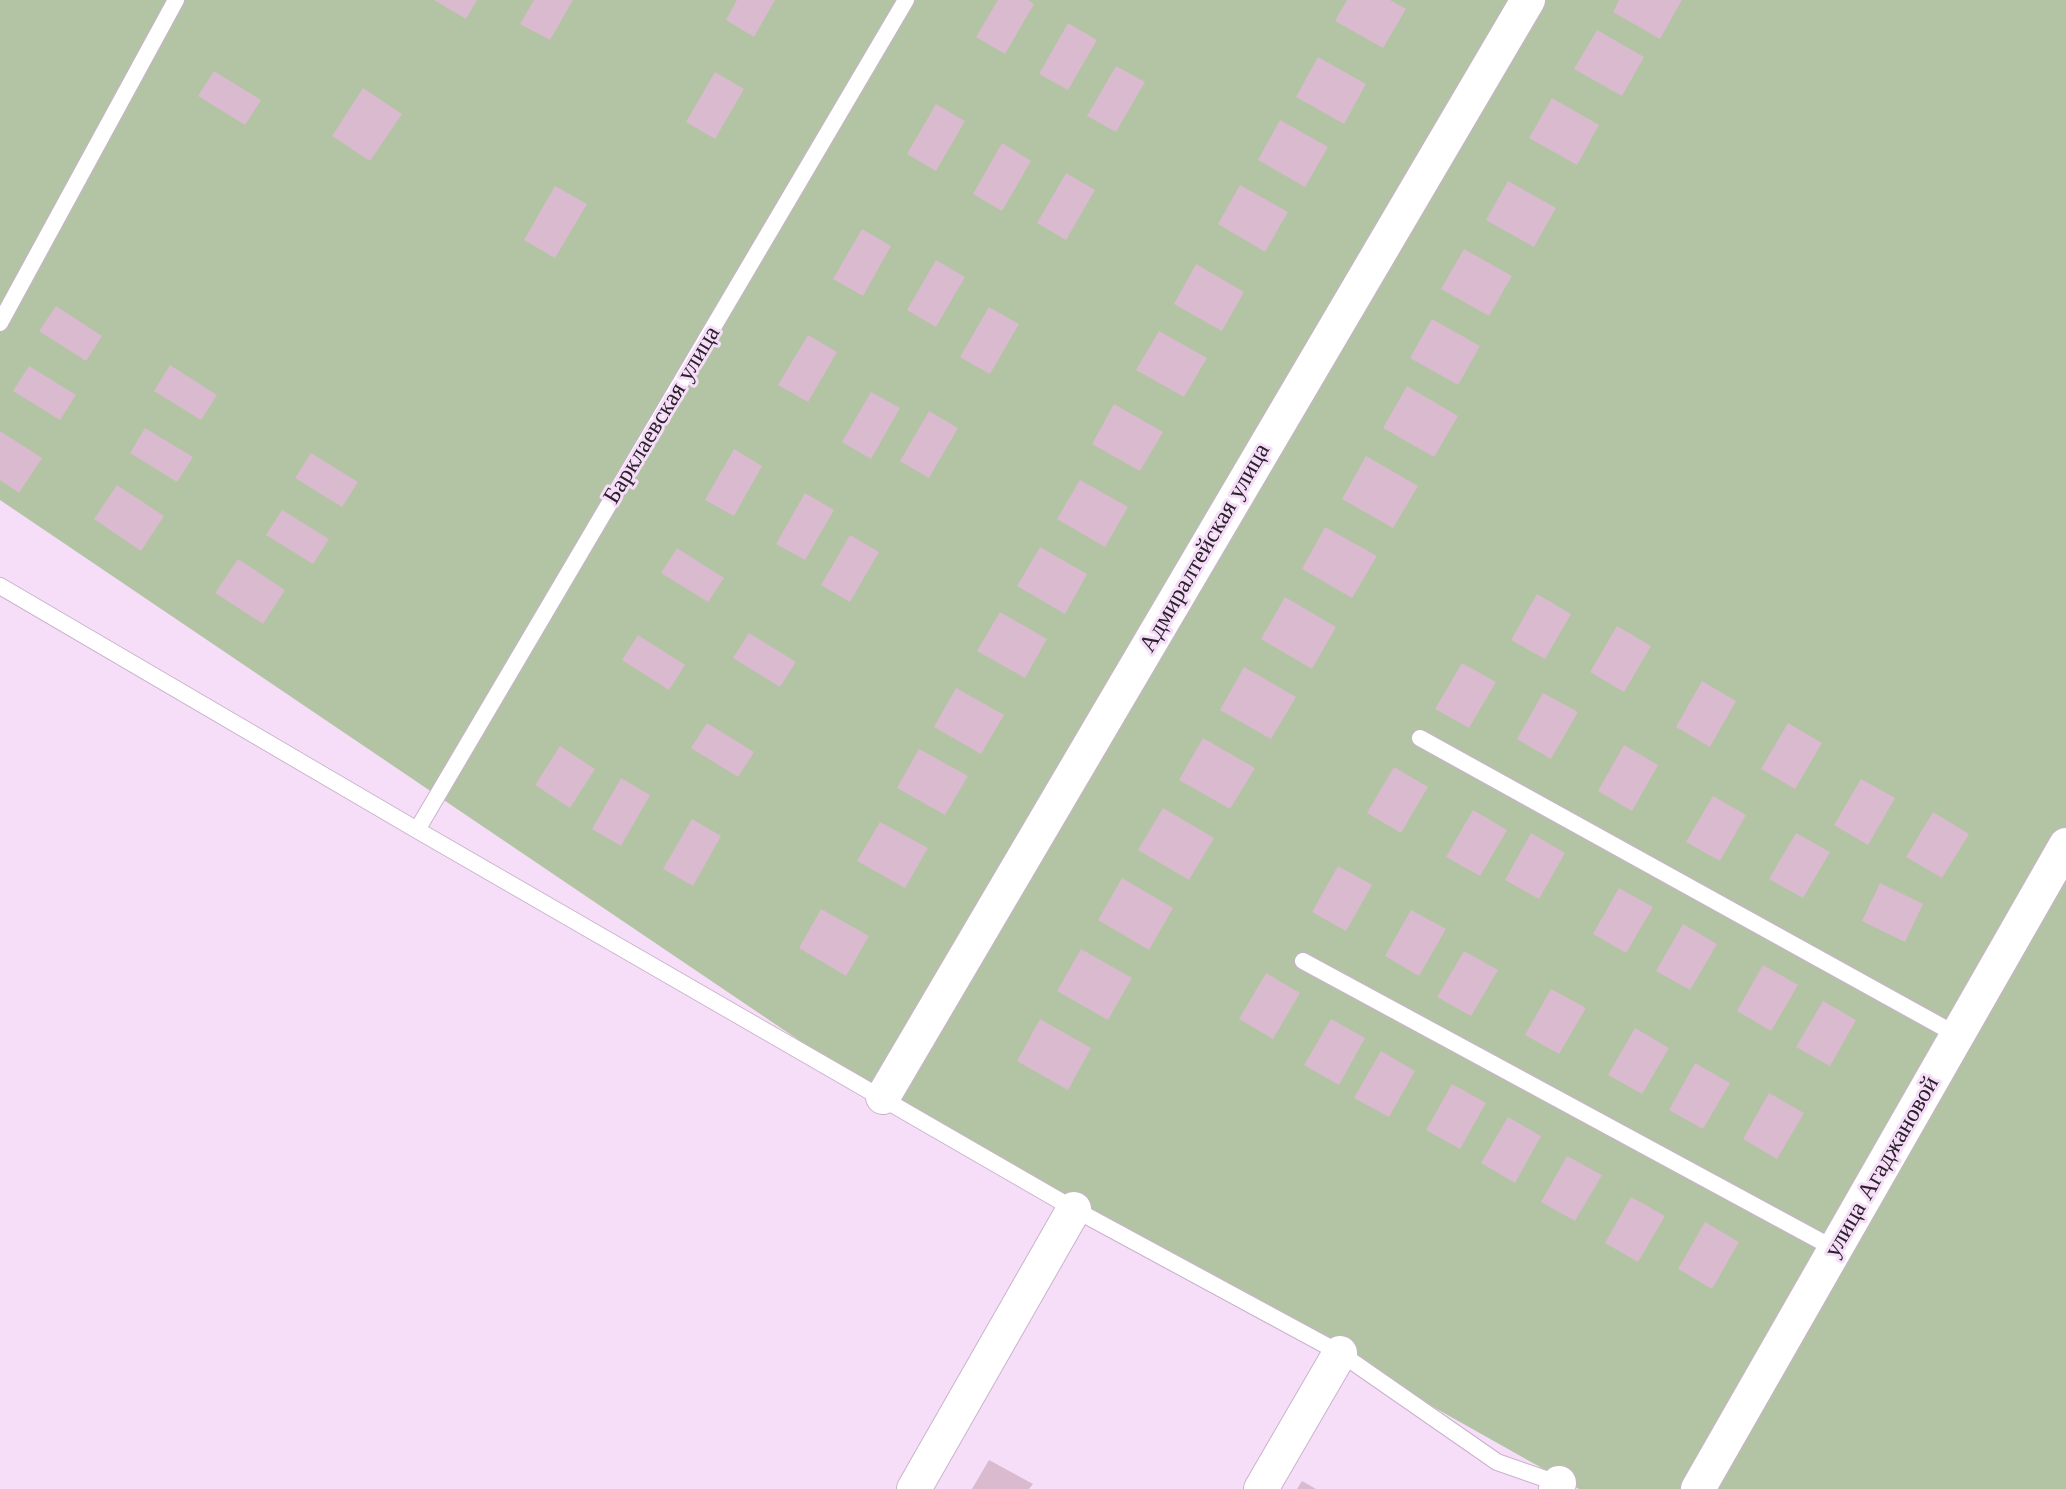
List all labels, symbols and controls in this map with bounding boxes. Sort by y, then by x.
street label: Барклаевская улица [598,321,726,509]
street label: Адмиралтейская улица [1133,439,1277,657]
street label: улица Агаджановой [1818,1071,1946,1263]

